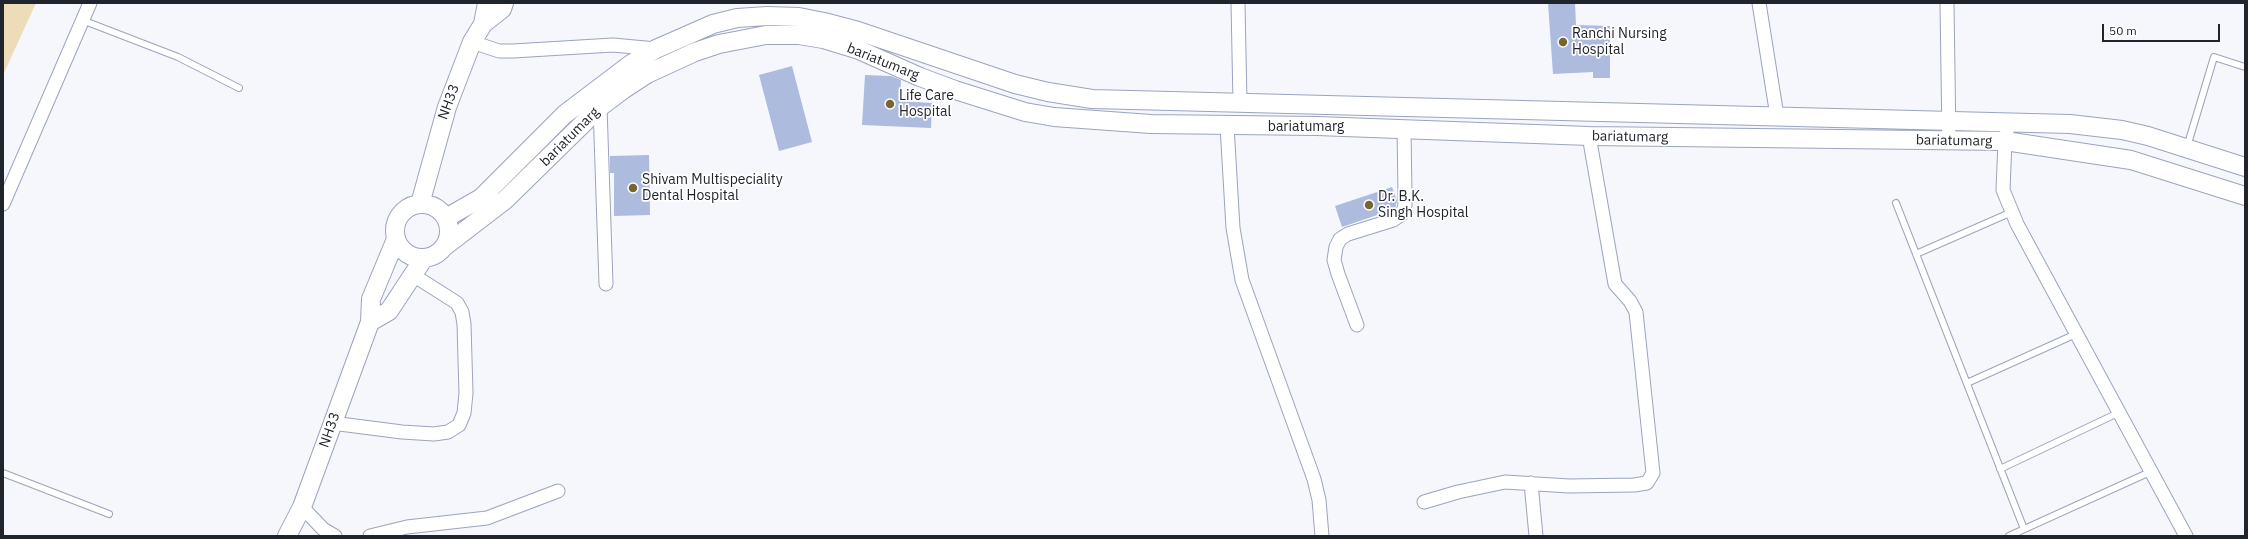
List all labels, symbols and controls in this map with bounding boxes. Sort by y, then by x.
scale bar [2104,16,2222,42]
text: 50 m [2109,23,2137,38]
place label: Ranchi Nursing Hospital [1572,26,1667,58]
marker: Ranchi Nursing Hospital [1557,36,1569,48]
street label: bariatumarg [844,40,922,84]
street label: NH33 [435,82,463,122]
place label: Life Care Hospital [899,88,954,120]
marker: Life Care Hospital [884,98,896,110]
street label: bariatumarg [537,104,603,170]
street label: bariatumarg [1268,119,1344,135]
street label: bariatumarg [1592,128,1668,146]
street label: bariatumarg [1916,132,1992,150]
place label: Shivam Multispeciality Dental Hospital [642,172,783,204]
marker: Shivam Multispeciality Dental Hospital [627,182,639,194]
place label: Dr. B.K. Singh Hospital [1378,189,1469,222]
marker: Dr. B.K. Singh Hospital [1363,199,1375,211]
street label: NH33 [316,410,344,450]

